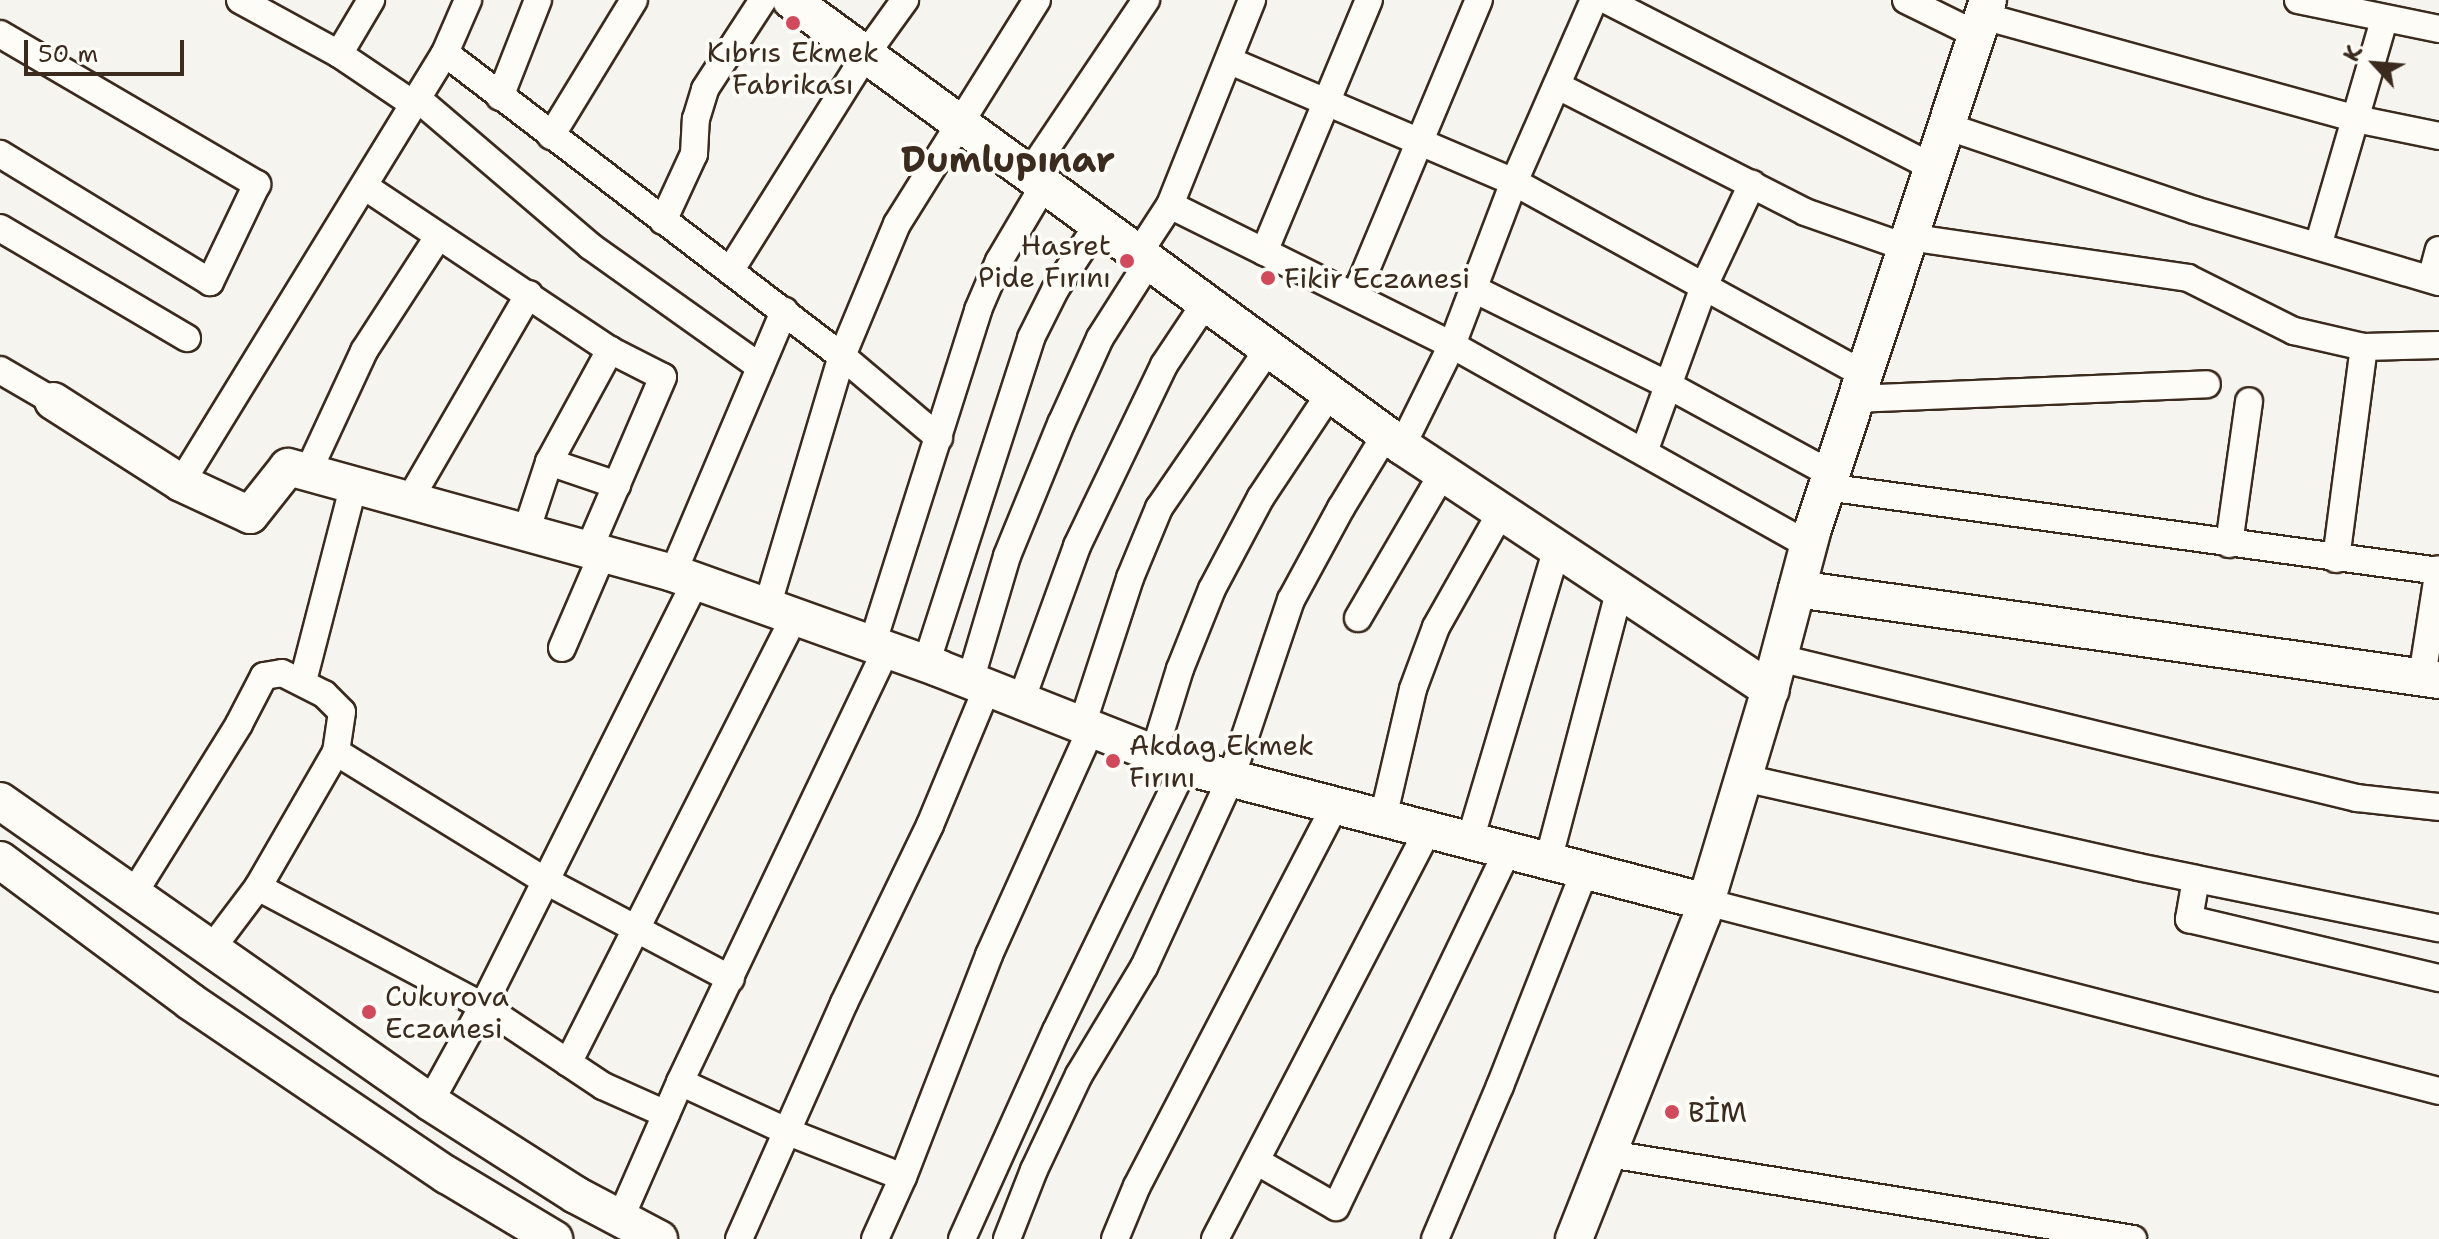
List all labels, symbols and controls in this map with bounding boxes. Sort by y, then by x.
marker: Kıbrıs Ekmek Fabrikası [784,14,802,32]
scale bar [28,24,188,74]
north arrow [2335,24,2415,104]
place label: Kıbrıs Ekmek Fabrikası [707,35,879,101]
text: 50 m [38,38,98,70]
text: K [2337,40,2369,66]
district label: Dumlupınar [901,138,1115,182]
place label: Hasret Pide Fırını [978,228,1111,294]
marker: Hasret Pide Fırını [1118,252,1136,270]
place label: Fikir Eczanesi [1284,261,1470,295]
marker: Fikir Eczanesi [1259,269,1277,287]
place label: Akdag Ekmek Fırını [1129,728,1314,794]
marker: Akdag Ekmek Fırını [1104,752,1122,770]
place label: Cukurova Eczanesi [385,979,509,1045]
marker: Cukurova Eczanesi [360,1003,378,1021]
place label: BİM [1688,1095,1747,1129]
marker: BİM [1663,1103,1681,1121]

